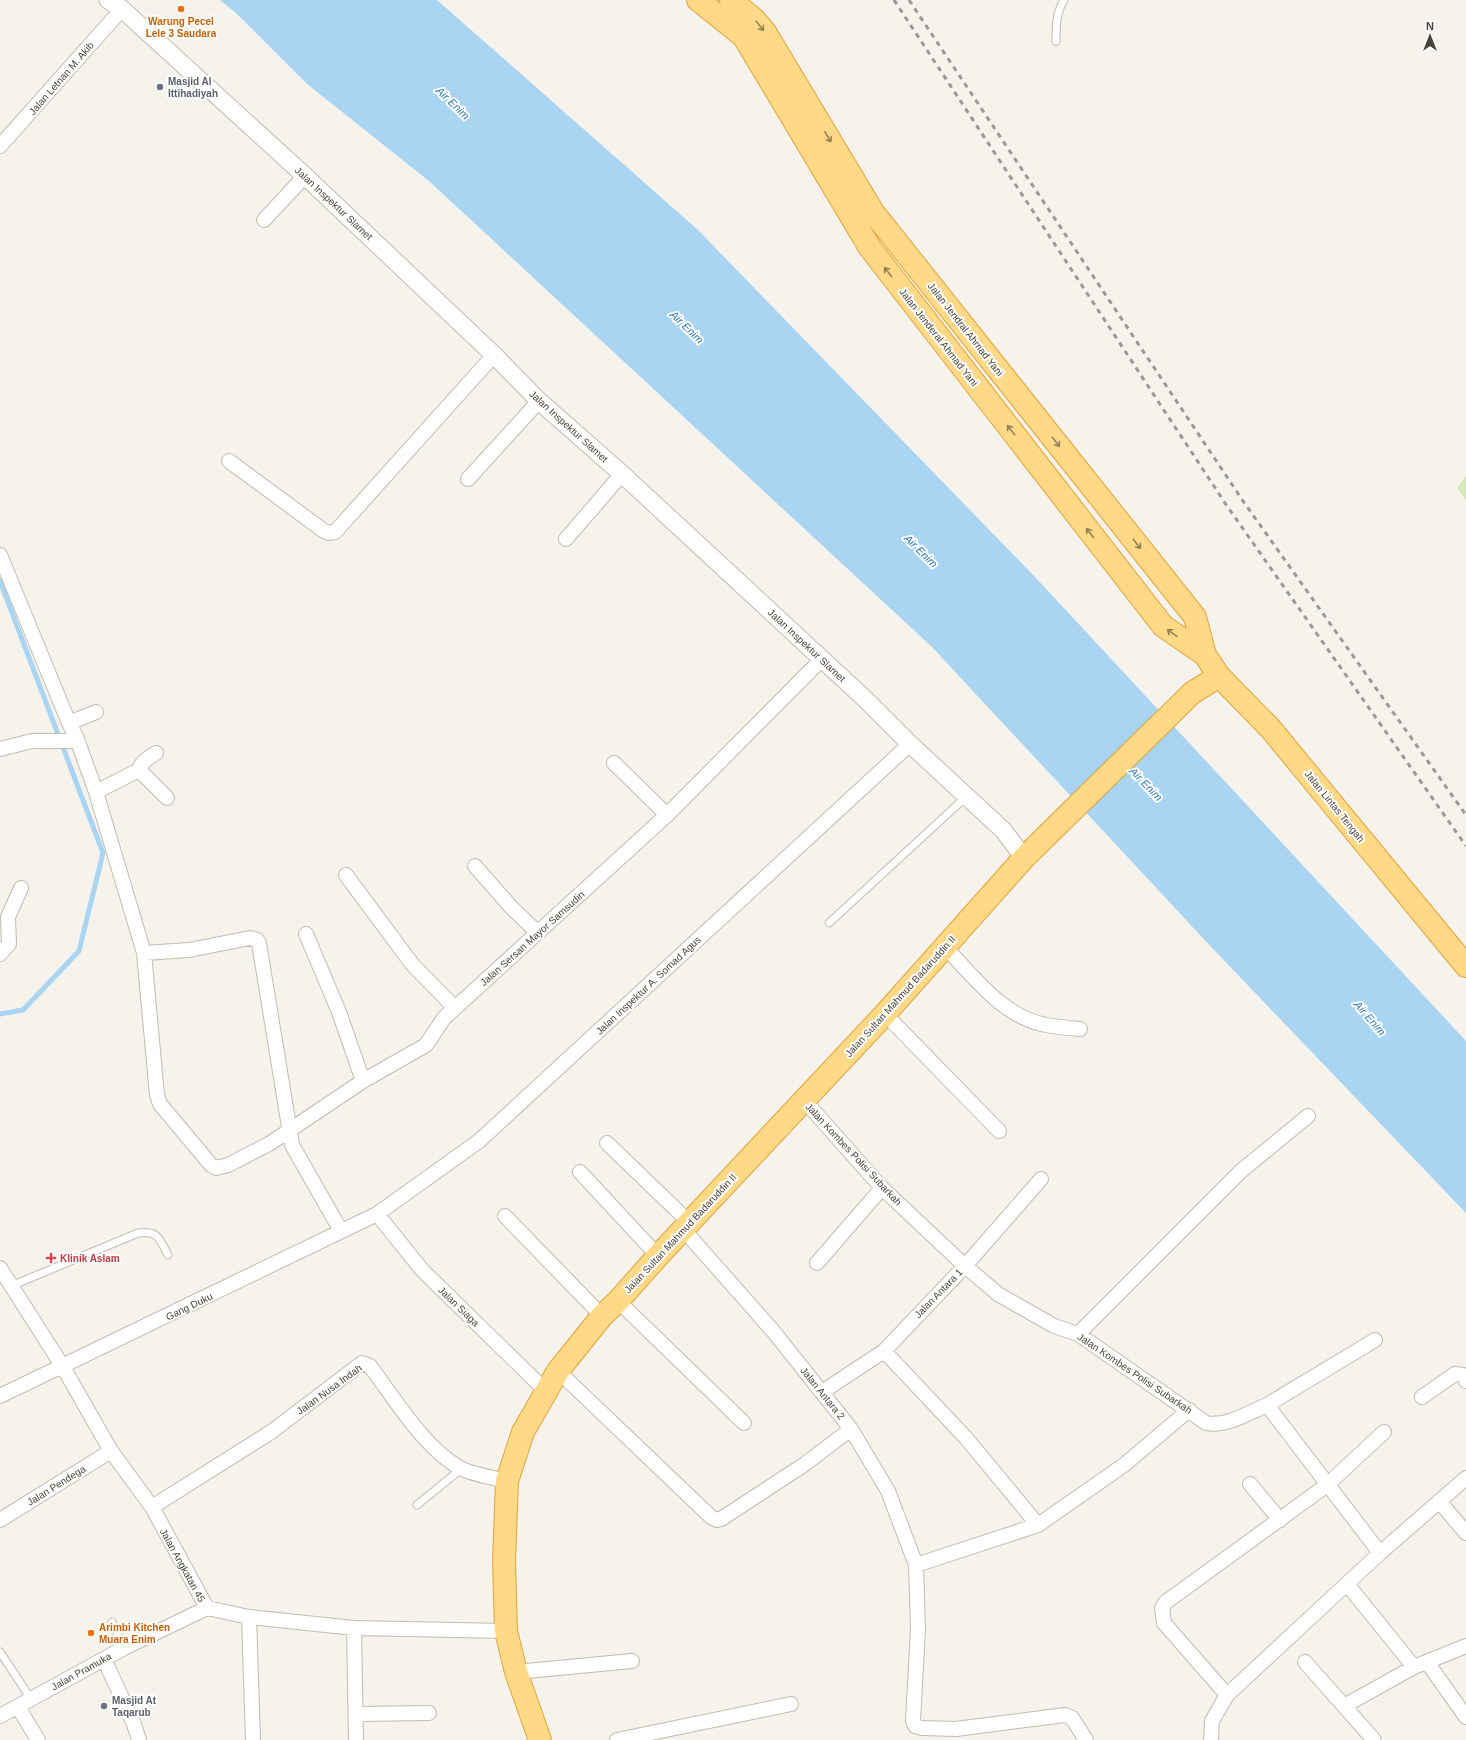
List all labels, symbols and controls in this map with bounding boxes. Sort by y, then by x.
marker: Warung Pecel Lele 3 Saudara [176,4,186,14]
place label: Warung Pecel Lele 3 Saudara [146,16,217,39]
north arrow [1410,16,1450,56]
one-way arrow [756,20,764,31]
text: N [1426,20,1434,32]
street label: Jalan Letnan M. Akib [27,39,96,117]
place label: Masjid Al Ittihadiyah [168,76,218,99]
marker: Masjid Al Ittihadiyah [155,82,165,92]
water label: Air Enim [433,84,472,122]
one-way arrow [824,131,832,142]
street label: Jalan Inspektur Slamet [293,165,375,242]
one-way arrow [884,266,893,277]
street label: Jalan Jendral Ahmad Yani [926,281,1005,378]
street label: Jalan Jenderal Ahmad Yani [897,286,980,388]
water label: Air Enim [667,308,706,346]
street label: Jalan Inspektur Slamet [527,388,610,465]
one-way arrow [1007,425,1015,436]
one-way arrow [1052,437,1060,448]
one-way arrow [1086,527,1095,538]
water label: Air Enim [901,531,940,570]
one-way arrow [1133,539,1141,550]
street label: Jalan Inspektur Slamet [766,607,848,684]
one-way arrow [1167,629,1178,637]
water label: Air Enim [1127,764,1165,803]
street label: Jalan Lintas Tengah [1302,768,1367,844]
street label: Jalan Sersan Mayor Samsudin [478,889,587,988]
street label: Jalan Inspektur A. Somad Agus [594,934,703,1037]
street label: Jalan Sultan Mahmud Badaruddin II [843,934,958,1059]
water label: Air Enim [1351,998,1388,1038]
street label: Jalan Kombes Polisi Subarkah [803,1101,904,1208]
street label: Jalan Sultan Mahmud Badaruddin II [622,1171,739,1295]
marker: Klinik Aslam [45,1252,57,1264]
place label: Klinik Aslam [60,1253,120,1264]
street label: Jalan Antara 1 [912,1266,965,1320]
street label: Jalan Siaga [436,1284,482,1329]
street label: Gang Duku [164,1290,214,1322]
street label: Jalan Kombes Polisi Subarkah [1075,1331,1194,1416]
street label: Jalan Nusa Indah [295,1362,364,1417]
street label: Jalan Antara 2 [798,1365,847,1422]
street label: Jalan Pendega [25,1463,88,1508]
street label: Jalan Angkatan 45 [158,1527,208,1604]
place label: Arimbi Kitchen Muara Enim [99,1622,170,1645]
marker: Arimbi Kitchen Muara Enim [86,1628,96,1638]
street label: Jalan Pramuka [49,1650,113,1692]
place label: Masjid At Taqarub [112,1695,157,1718]
marker: Masjid At Taqarub [99,1701,109,1711]

